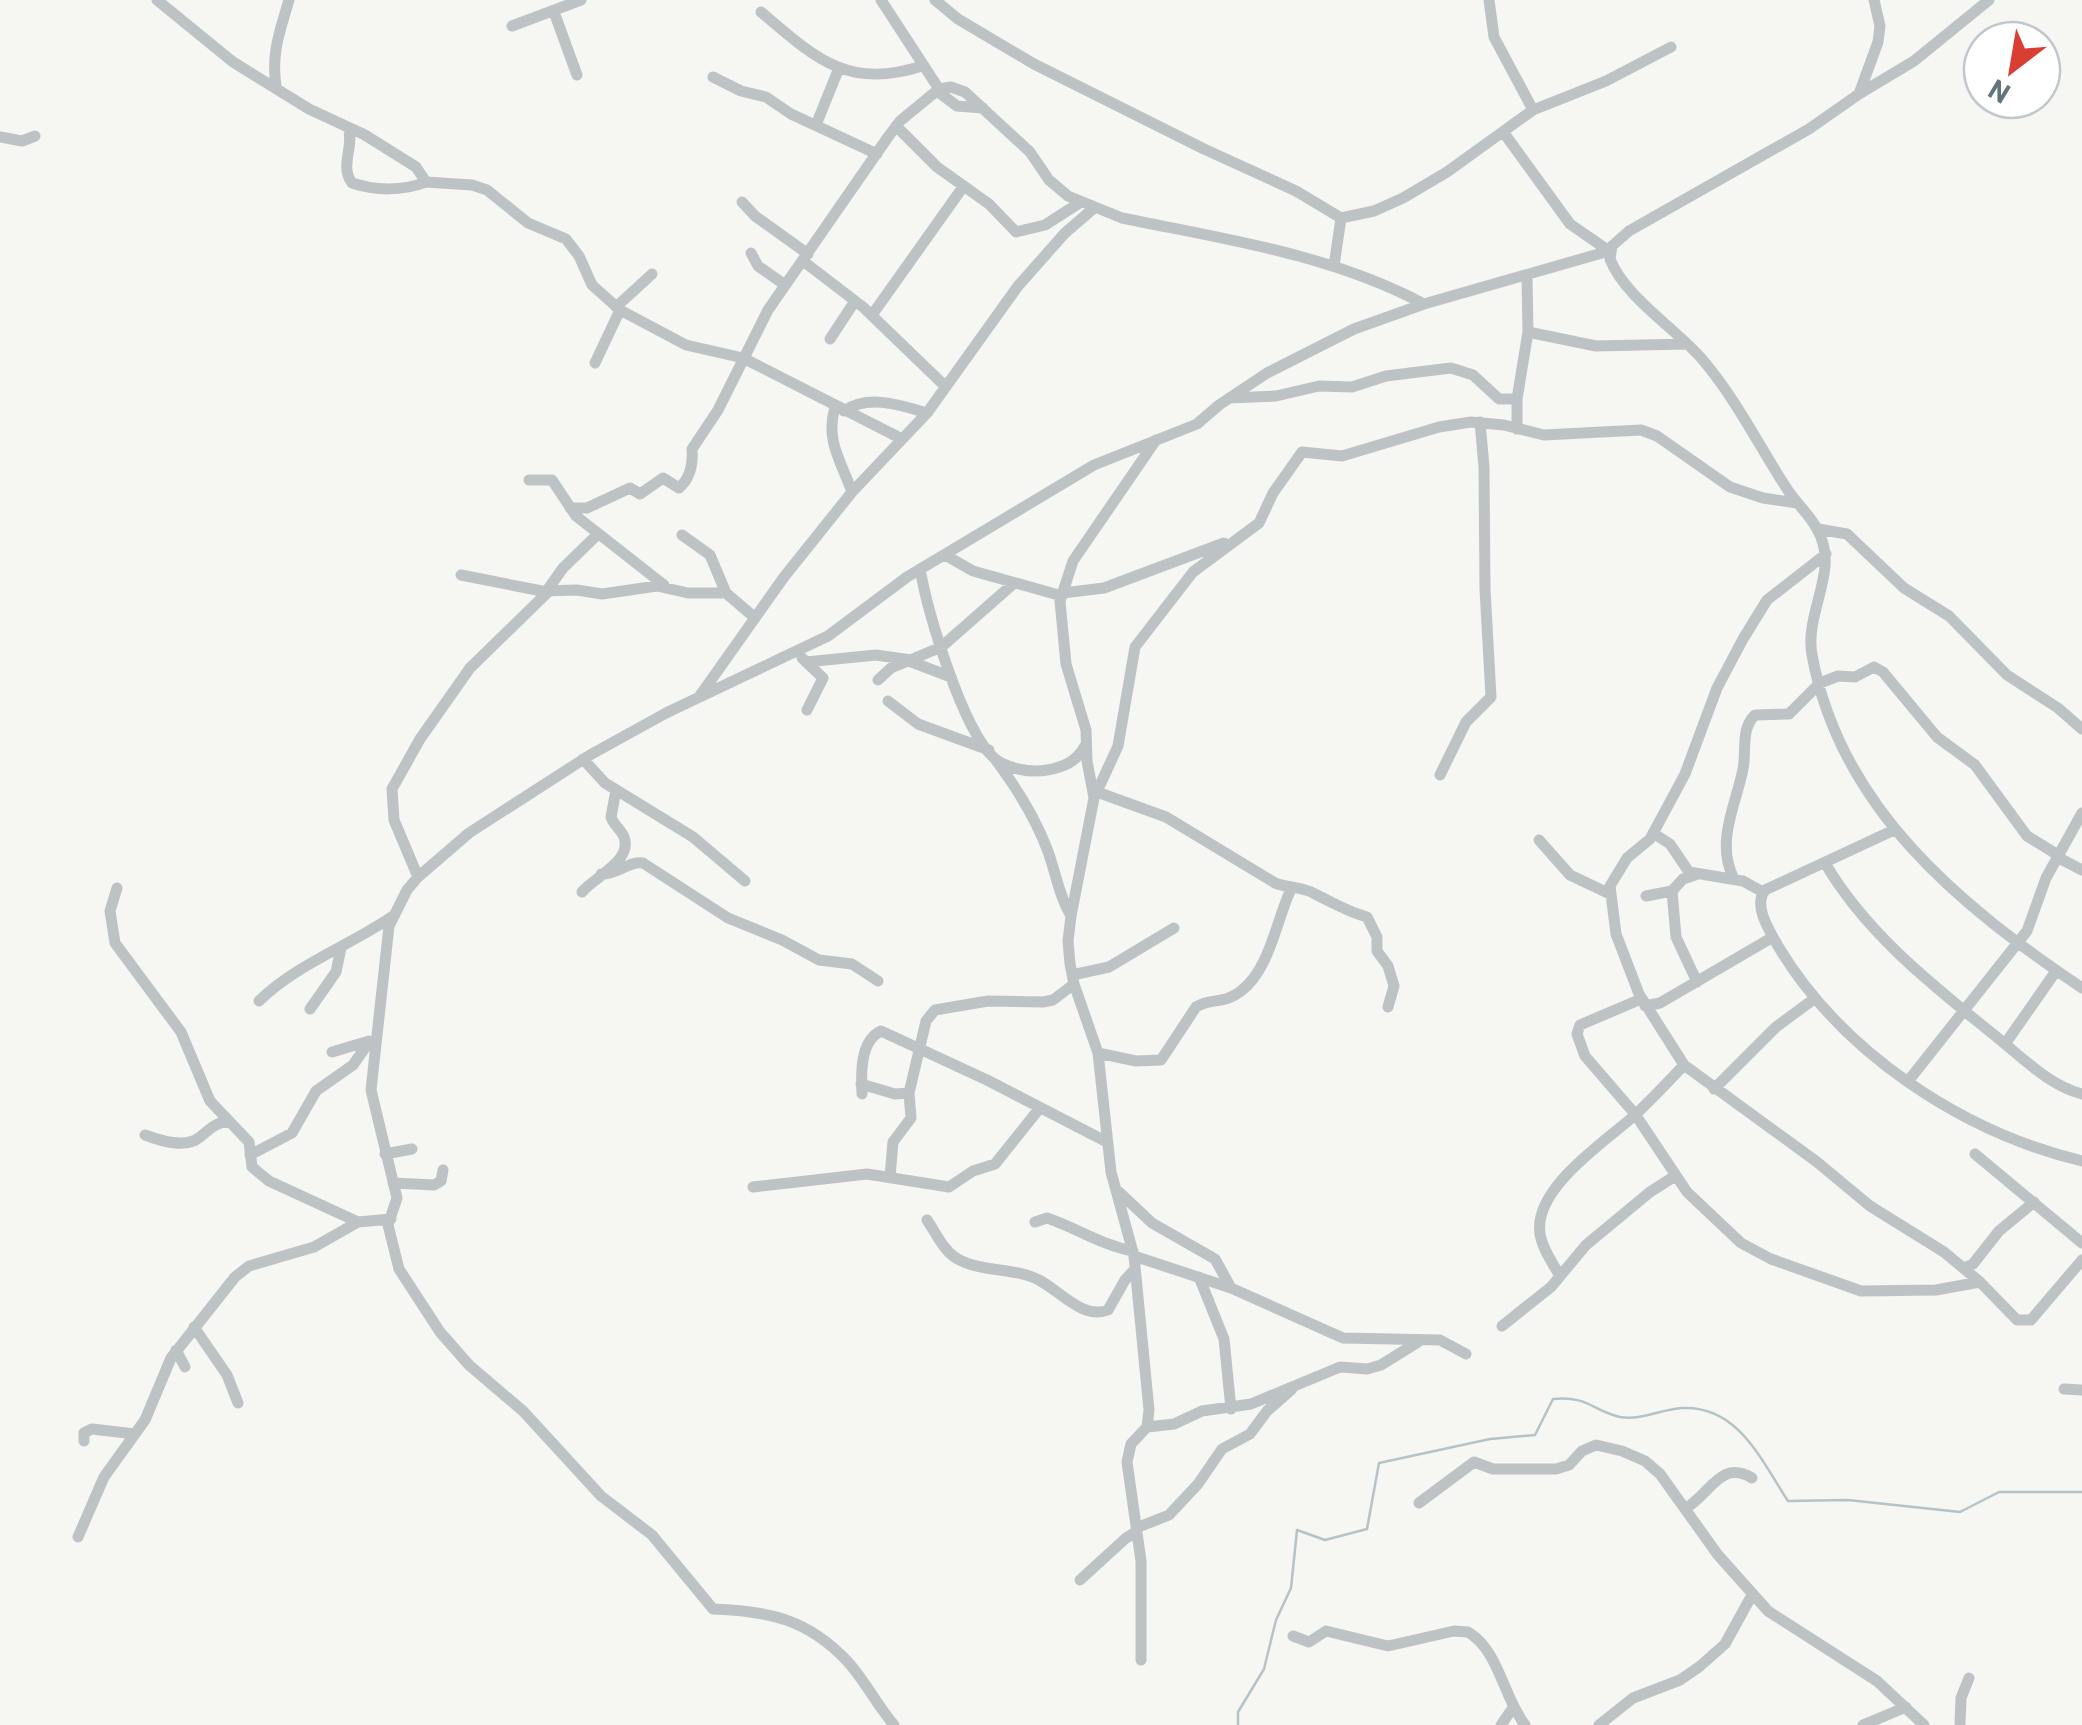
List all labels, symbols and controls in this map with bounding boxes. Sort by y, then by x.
north arrow [1962,20,2062,120]
text: N [1982,73,2015,112]

